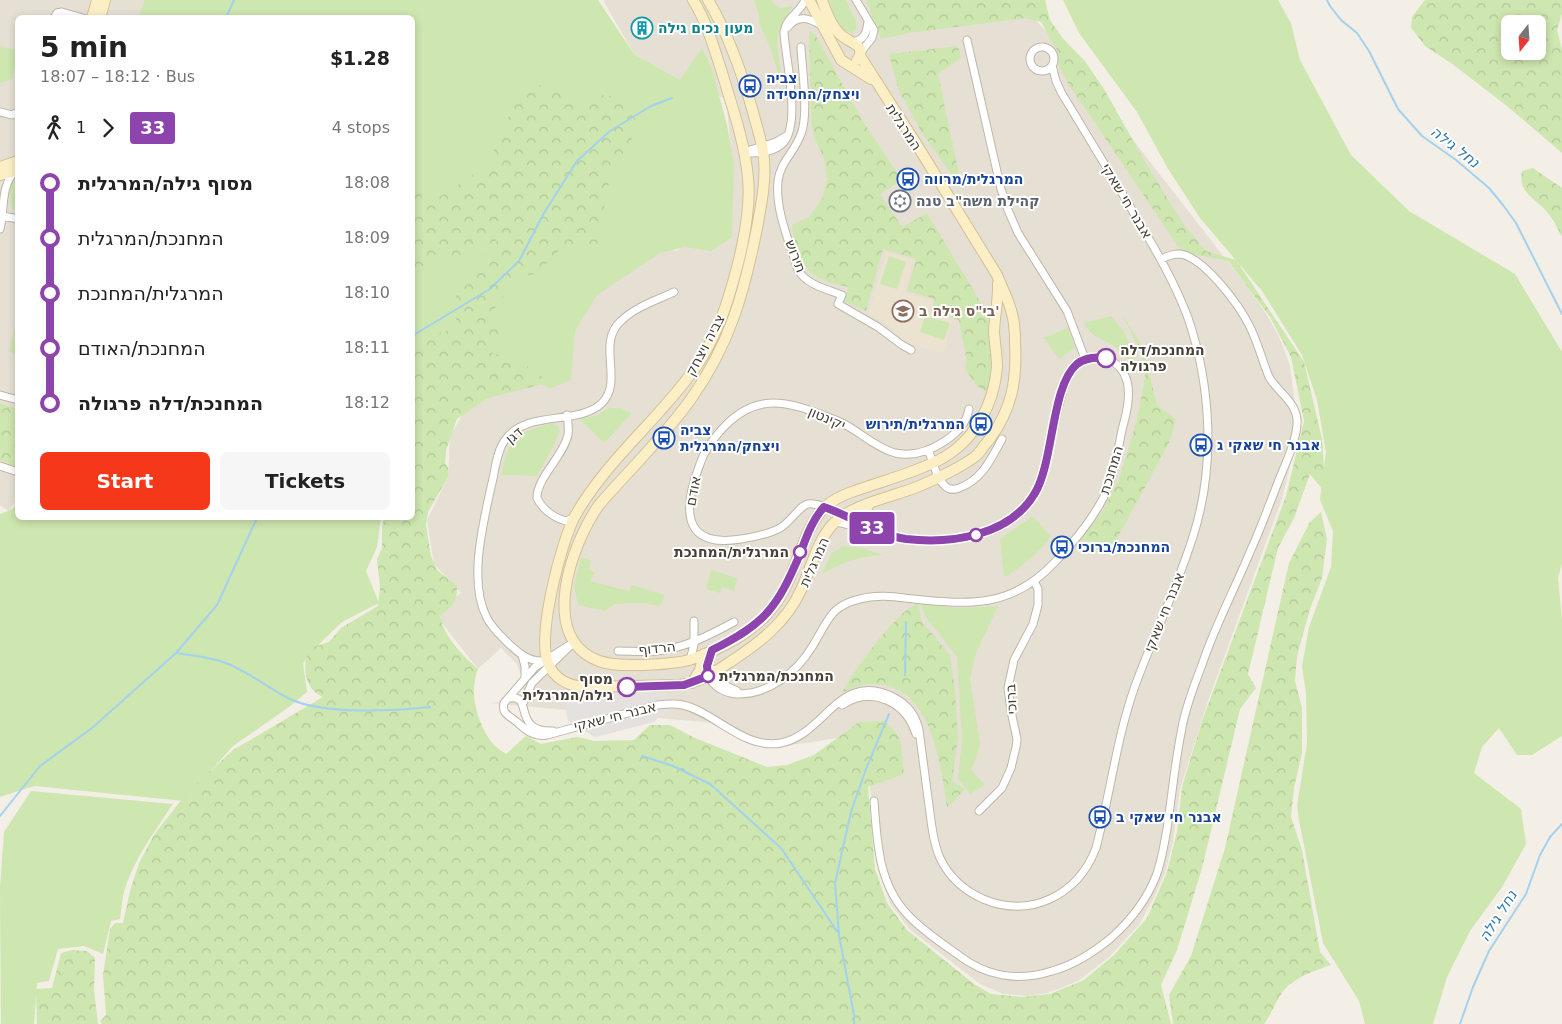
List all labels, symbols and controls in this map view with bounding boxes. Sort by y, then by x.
north arrow [1501,15,1546,60]
map controls [1501,15,1546,60]
building icon: מעון נכים גילה [630,16,654,40]
place label: מעון נכים גילה [658,20,753,36]
text: 5 min [40,31,128,64]
text: $1.28 [330,47,390,69]
text: 18:07 – 18:12 · Bus [40,67,195,86]
place label: צביה ויצחק/החסידה [766,70,860,102]
bus stop icon: צביה ויצחק/החסידה [738,74,762,98]
street label: המרגלית [883,101,925,153]
icon: walk [40,114,68,142]
icon: forward [94,114,122,142]
text: 33 [140,117,165,138]
text: 1 [76,118,86,137]
text: 4 stops [332,118,390,137]
water label: נחל גילה [1427,122,1483,172]
street label: אבנר חי שאקי [1098,161,1156,241]
bus stop icon: המרגלית/מרווה [896,167,920,191]
place label: המרגלית/מרווה [924,171,1024,187]
text: מסוף גילה/המרגלית [78,172,253,194]
text: 18:08 [344,173,390,192]
synagogue icon: קהילת משה"ב טנה [888,189,912,213]
place label: קהילת משה"ב טנה [916,193,1040,209]
text: המחנכת/המרגלית [78,227,224,249]
text: 18:09 [344,228,390,247]
street label: תירוש [782,237,810,275]
text: המרגלית/המחנכת [78,282,224,304]
text: 18:10 [344,283,390,302]
school or university icon: בי"ס גילה ב' [891,299,915,323]
place label: בי"ס גילה ב' [919,303,1000,319]
street label: צביה ויצחק [682,311,728,379]
text: המחנכת/האודם [78,337,206,359]
text: 18:11 [344,338,390,357]
place label: המחנכת/דלה פרגולה [1120,342,1205,374]
marker: המחנכת/דלה פרגולה [1096,348,1116,368]
text: המחנכת/דלה פרגולה [78,392,263,414]
text: 18:12 [344,393,390,412]
street label: יקינטון [806,403,848,433]
bus stop icon: המרגלית/תירוש [969,412,993,436]
place label: המרגלית/תירוש [866,416,965,432]
place label: צביה ויצחק/המרגלית [680,422,780,454]
street label: דגן [502,423,526,447]
bus stop icon: צביה ויצחק/המרגלית [652,426,676,450]
bus stop icon: אבנר חי שאקי ג [1189,433,1213,457]
place label: אבנר חי שאקי ג [1217,437,1320,453]
street label: המחנכת [1096,444,1126,496]
button: Start [40,452,210,510]
button: Tickets [220,452,390,510]
street label: אודם [682,475,704,507]
line badge: 33 [850,512,894,544]
text: 33 [859,517,885,538]
unlabelled marker [969,528,983,542]
street label: המרגלית [796,535,832,589]
bus stop icon: המחנכת/ברוכי [1050,535,1074,559]
place label: המחנכת/ברוכי [1078,539,1170,555]
place label: המרגלית/המחנכת [674,544,789,560]
marker: המרגלית/המחנכת [793,545,807,559]
street label: אבנר חי שאקי [1141,570,1187,654]
street label: הרדוף [638,638,676,658]
place label: המחנכת/המרגלית [719,668,834,684]
marker: המחנכת/המרגלית [701,669,715,683]
place label: מסוף גילה/המרגלית [523,671,613,703]
marker: מסוף גילה/המרגלית [617,677,637,697]
street label: ברוכי [1002,683,1020,715]
street label: אבנר חי שאקי [572,698,658,734]
bus stop icon: אבנר חי שאקי ב [1088,805,1112,829]
place label: אבנר חי שאקי ב [1116,809,1222,825]
water label: נחל גילה [1475,887,1521,945]

